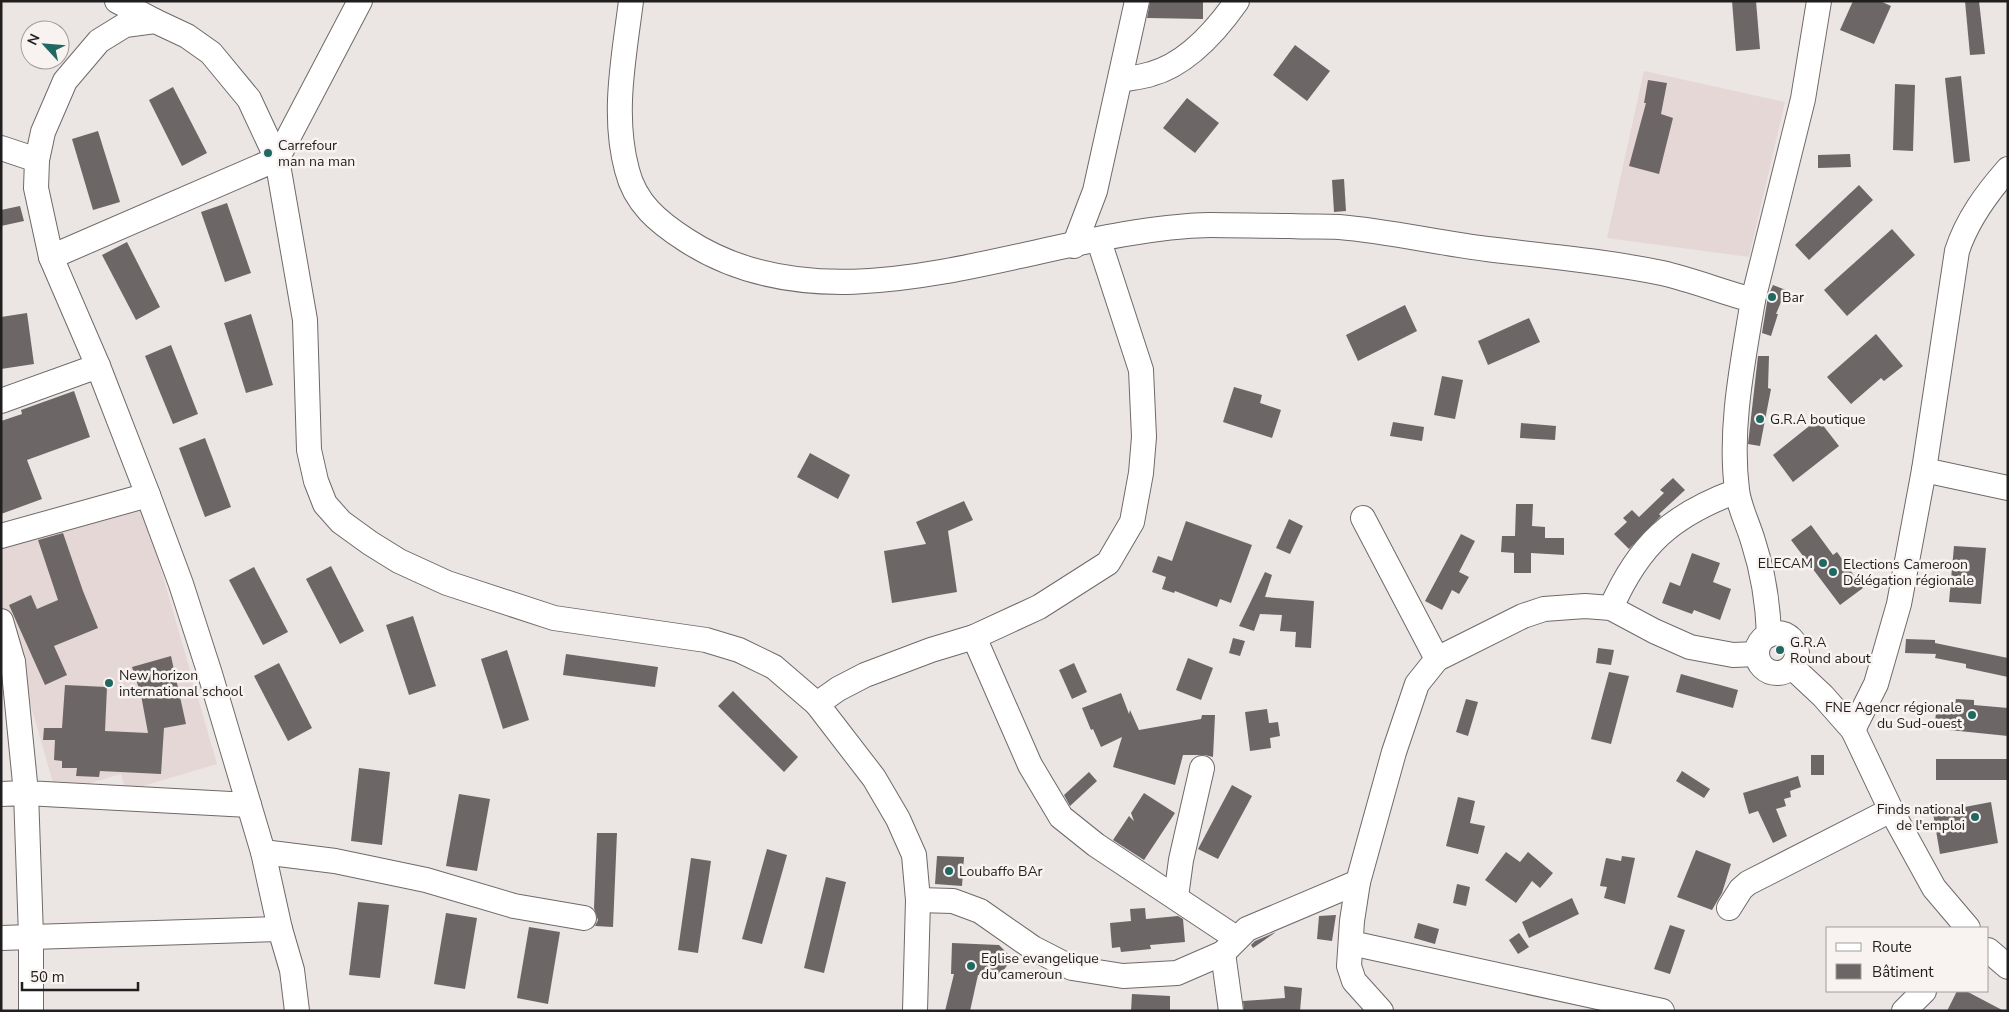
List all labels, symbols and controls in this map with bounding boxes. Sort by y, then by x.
north arrow [20,20,70,70]
text: N [23,31,45,48]
place label: Carrefour man na man [278,136,355,171]
marker: Carrefour man na man [262,147,274,159]
place label: Bar [1782,288,1804,307]
marker: Bar [1766,291,1778,303]
place label: G.R.A boutique [1770,410,1866,429]
marker: G.R.A boutique [1754,413,1766,425]
place label: ELECAM [1758,554,1813,573]
place label: Elections Cameroon Délégation régionale [1843,555,1974,590]
marker: ELECAM [1817,557,1829,569]
marker: Elections Cameroon Délégation régionale [1827,566,1839,578]
place label: G.R.A Round about [1790,633,1871,668]
marker: G.R.A Round about [1774,644,1786,656]
place label: New horizon international school [119,666,244,701]
marker: New horizon international school [103,677,115,689]
place label: FNE Agencr régionale du Sud-ouest [1825,698,1962,733]
marker: FNE Agencr régionale du Sud-ouest [1966,709,1978,721]
place label: Finds national de l'emploi [1877,800,1966,835]
marker: Finds national de l'emploi [1969,811,1981,823]
place label: Loubaffo BAr [959,862,1043,881]
marker: Loubaffo BAr [943,865,955,877]
legend [1826,927,1989,992]
text: Route [1872,937,1912,957]
place label: Eglise evangelique du cameroun [981,949,1099,984]
scale bar [22,960,139,992]
marker: Eglise evangelique du cameroun [965,960,977,972]
text: Bâtiment [1872,962,1934,982]
text: 50 m [30,967,65,987]

